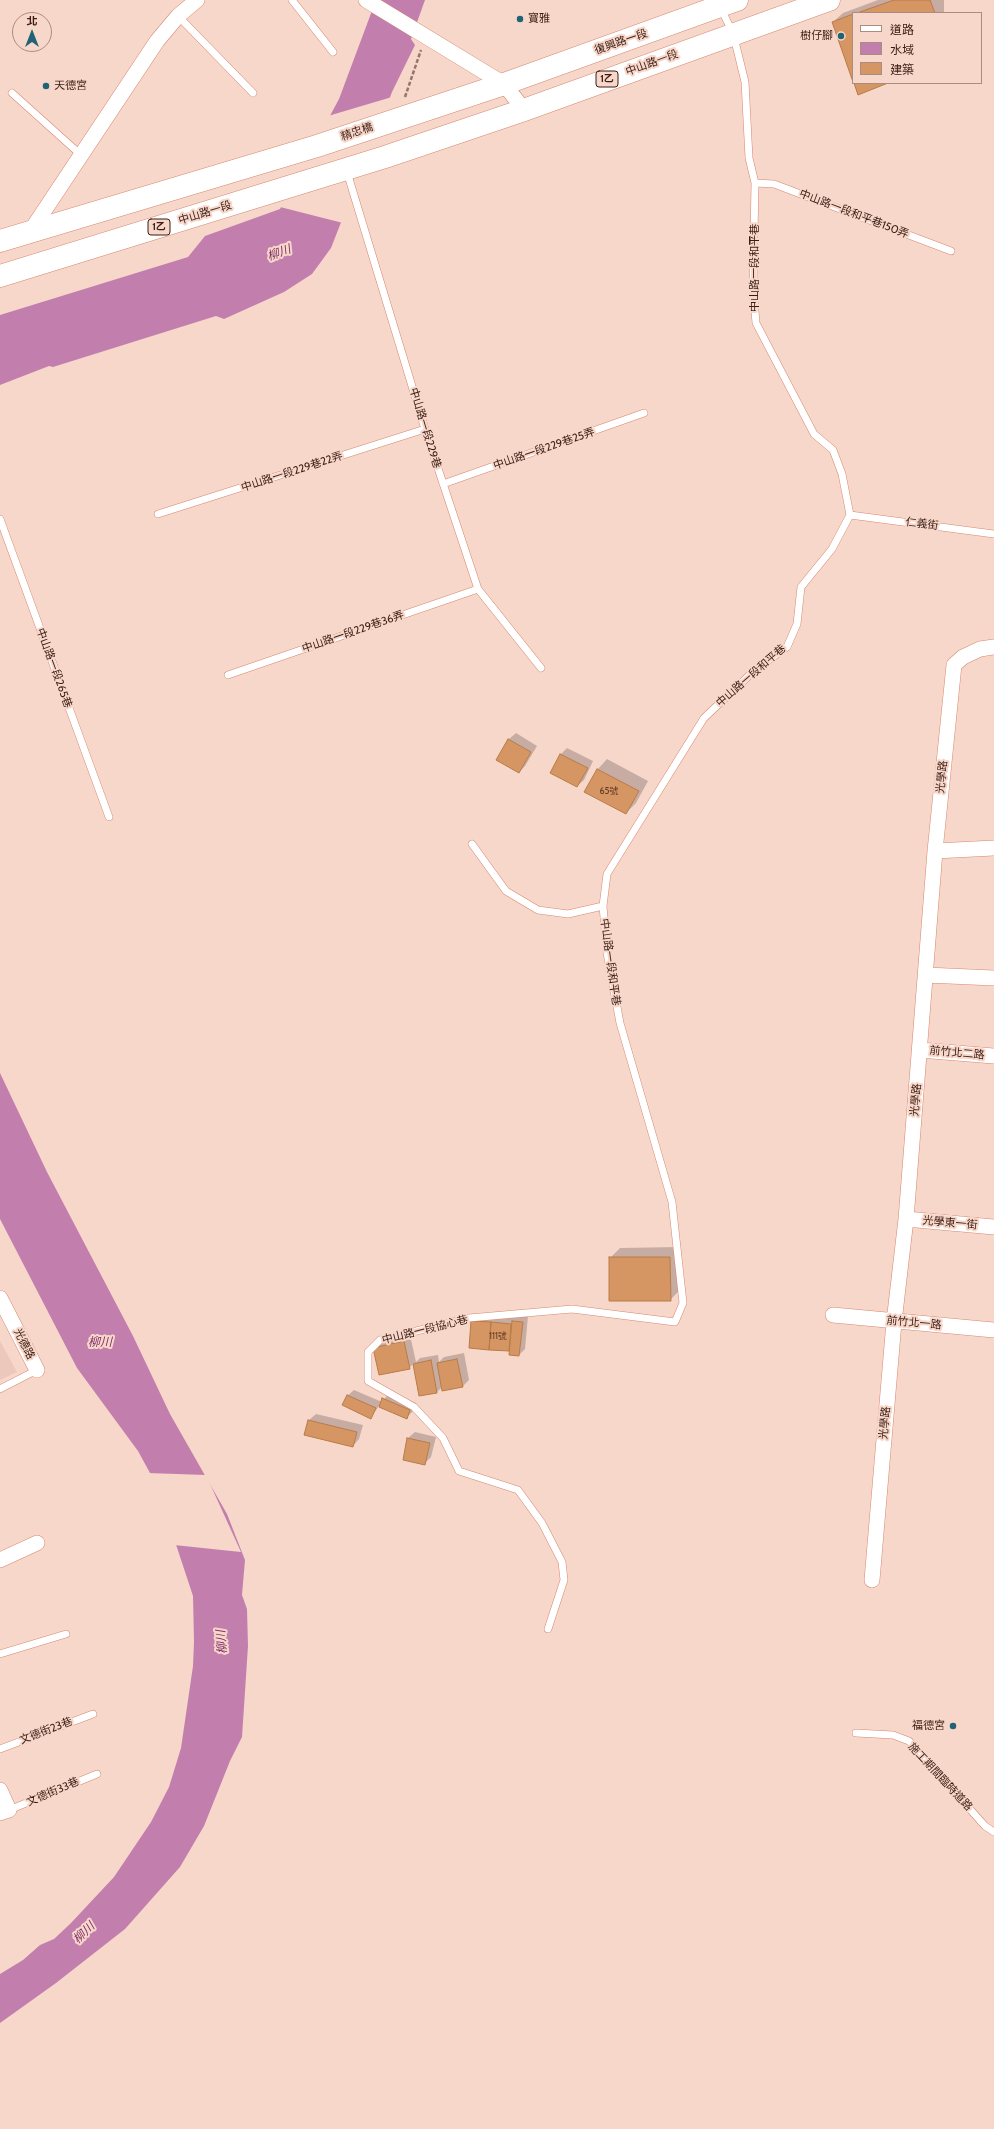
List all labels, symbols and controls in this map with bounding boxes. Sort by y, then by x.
north arrow [12,12,52,52]
place label: 寶雅 [528,12,550,26]
legend [852,12,982,84]
text: 北 [27,14,38,28]
marker: 寶雅 [515,14,525,24]
text: 道路 [890,22,914,37]
street label: 復興路一段 [593,27,649,57]
place label: 樹仔腳 [800,29,833,43]
marker: 樹仔腳 [836,31,846,41]
text: 水域 [890,42,914,57]
street label: 中山路一段 [624,47,680,79]
text: 建築 [890,62,914,77]
road number: 1乙 [596,71,618,87]
place label: 天德宮 [54,79,87,93]
marker: 天德宮 [41,81,51,91]
street label: 精忠橋 [339,120,375,144]
street label: 中山路一段和平巷150弄 [797,187,911,241]
street label: 中山路一段 [177,199,233,227]
road number: 1乙 [148,219,170,235]
street label: 中山路一段和平巷 [748,224,762,312]
water label: 柳川 [265,242,293,264]
street label: 中山路一段229巷 [406,386,444,470]
street label: 中山路一段229巷25弄 [492,425,596,473]
street label: 中山路一段229巷22弄 [239,449,345,495]
street label: 仁義街 [905,515,939,533]
street label: 中山路一段229巷36弄 [300,608,406,656]
street label: 中山路一段265巷 [33,626,75,710]
street label: 中山路一段和平巷 [713,642,789,710]
street label: 光學路 [934,760,950,794]
house number: 65號 [600,786,618,796]
street label: 中山路一段和平巷 [597,918,623,1006]
street label: 前竹北二路 [929,1044,985,1062]
street label: 光學路 [908,1083,924,1117]
street label: 光學東一街 [922,1214,978,1232]
street label: 中山路一段協心巷 [381,1313,469,1347]
street label: 前竹北一路 [886,1314,942,1332]
street label: 光德路 [11,1326,37,1362]
house number: 111號 [489,1331,507,1341]
water label: 柳川 [88,1335,112,1349]
street label: 光學路 [877,1406,893,1440]
water label: 柳川 [214,1629,230,1655]
street label: 文德街23巷 [18,1715,74,1747]
place label: 福德宮 [912,1719,945,1733]
marker: 福德宮 [948,1721,958,1731]
street label: 施工期間臨時道路 [905,1740,975,1814]
street label: 文德街33巷 [25,1775,81,1809]
water label: 柳川 [70,1919,98,1947]

